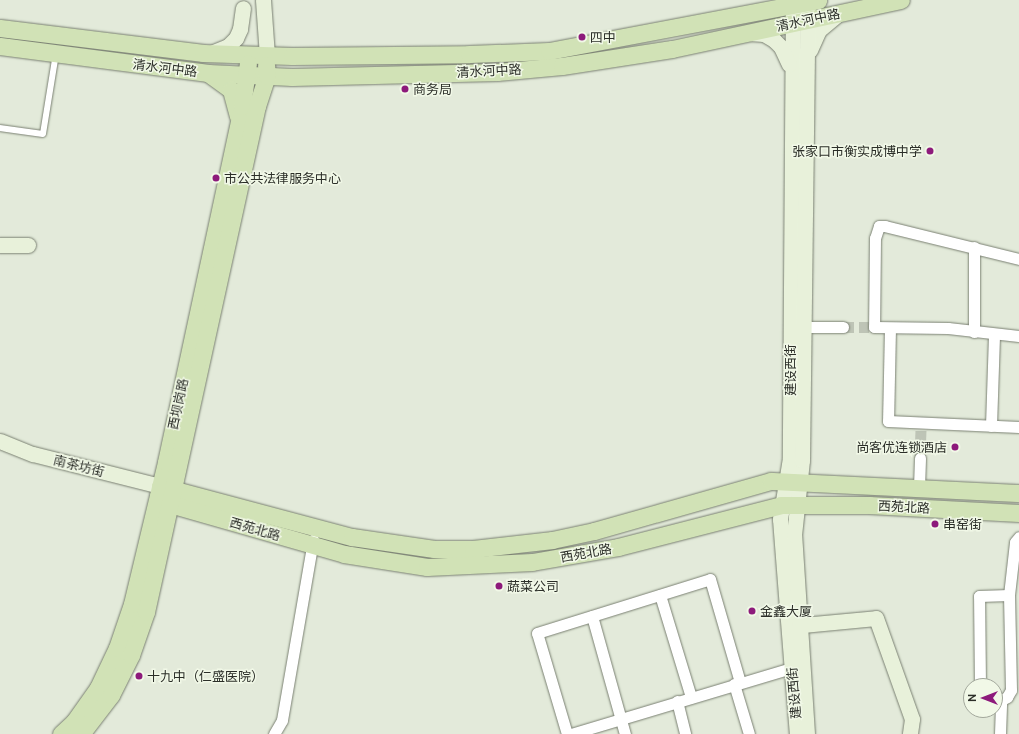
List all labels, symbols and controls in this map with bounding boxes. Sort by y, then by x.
street label: 清水河中路 [775,6,841,34]
place label: 四中 [590,29,616,45]
marker: 四中 [577,32,587,42]
street label: 清水河中路 [132,56,198,80]
street label: 清水河中路 [456,62,522,80]
place label: 商务局 [413,81,452,97]
marker: 商务局 [400,84,410,94]
place label: 张家口市衡实成博中学 [792,143,922,159]
marker: 张家口市衡实成博中学 [925,146,935,156]
place label: 市公共法律服务中心 [224,170,341,186]
marker: 市公共法律服务中心 [211,173,221,183]
street label: 建设西街 [782,344,798,396]
street label: 西坝岗路 [165,377,191,431]
place label: 尚客优连锁酒店 [856,439,947,455]
marker: 尚客优连锁酒店 [950,442,960,452]
street label: 南茶坊街 [52,452,106,480]
street label: 西苑北路 [878,498,930,516]
street label: 西苑北路 [228,514,282,544]
place label: 串窑街 [943,516,982,532]
marker: 串窑街 [930,519,940,529]
street label: 西苑北路 [559,541,613,565]
place label: 蔬菜公司 [507,578,559,594]
marker: 蔬菜公司 [494,581,504,591]
place label: 金鑫大厦 [760,603,812,619]
marker: 金鑫大厦 [747,606,757,616]
street label: 建设西街 [784,666,804,720]
place label: 十九中（仁盛医院） [147,668,264,684]
marker: 十九中（仁盛医院） [134,671,144,681]
north arrow [963,678,1003,718]
text: N [966,694,978,702]

